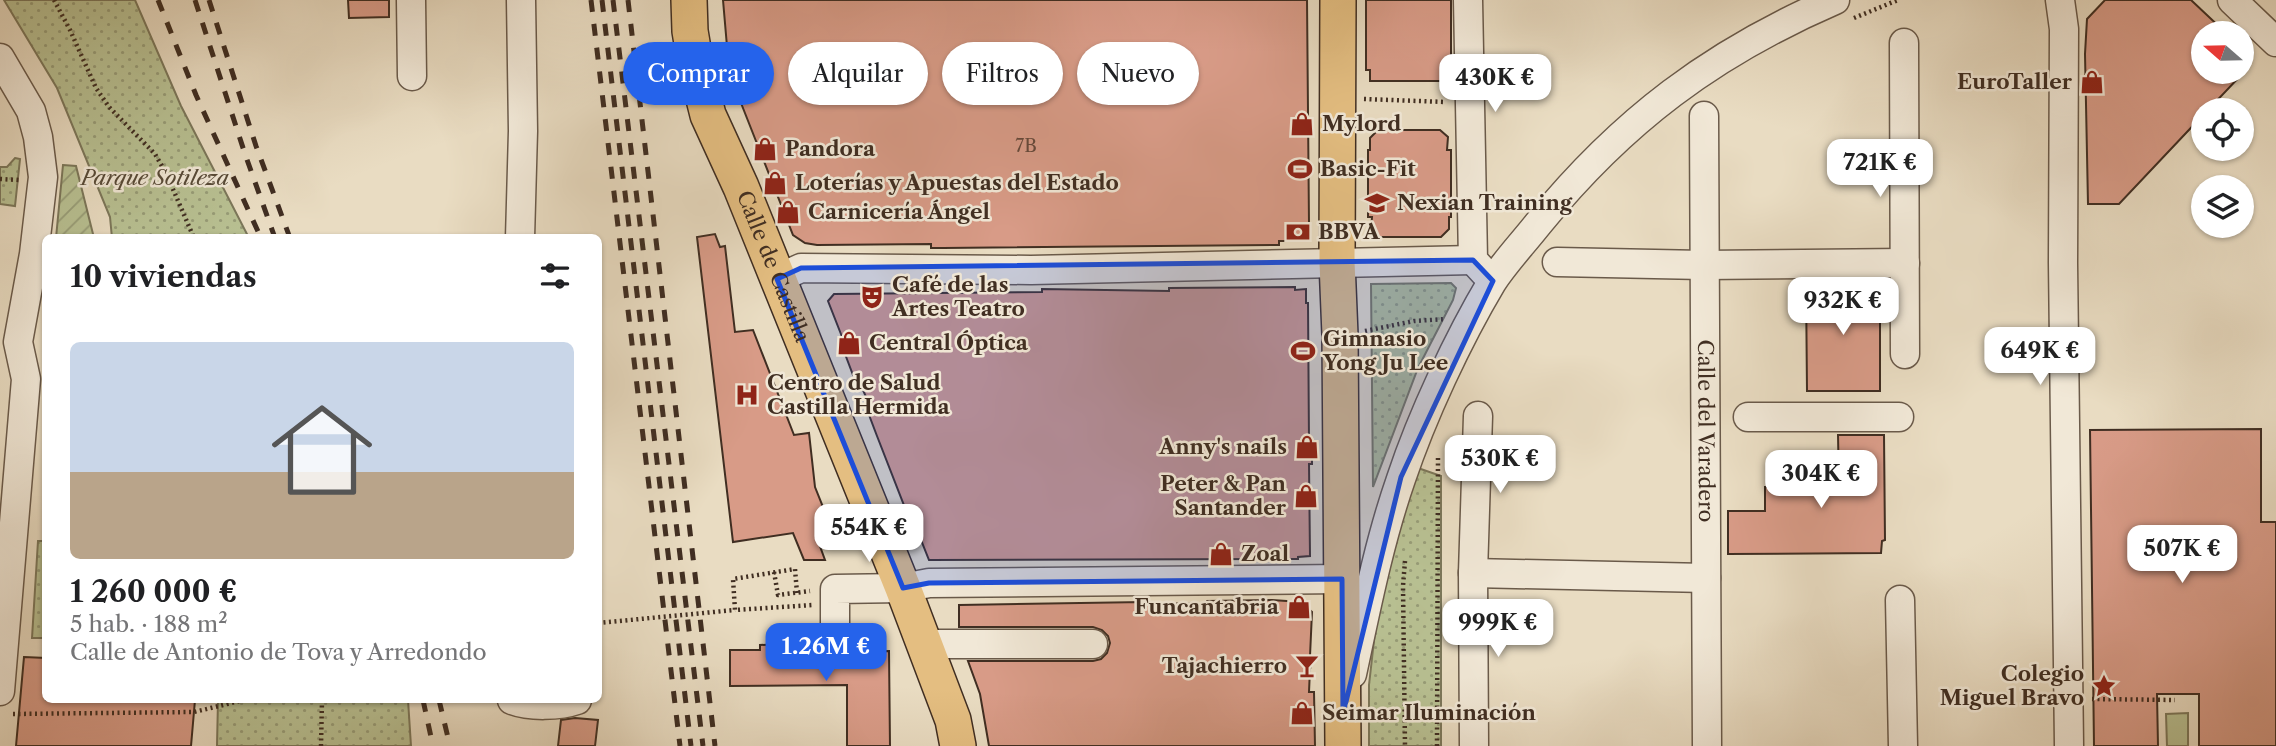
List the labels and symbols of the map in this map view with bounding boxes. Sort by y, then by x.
north arrow [2191,21,2254,84]
pin: 430K € [1438,54,1552,114]
shop icon: EuroTaller [2078,68,2106,96]
place label: EuroTaller [1957,69,2073,94]
shop icon: Mylord [1288,110,1316,138]
place label: Mylord [1322,111,1401,136]
shop icon: Pandora [751,135,779,163]
house number: 7B [1015,135,1037,157]
place label: Pandora [785,136,876,161]
pin: 721K € [1823,140,1937,199]
sports icon: Basic-Fit [1286,155,1314,183]
place label: Basic-Fit [1320,156,1416,181]
park label: Parque Sotileza [79,165,230,190]
shop icon: Loterías y Apuestas del Estado [761,169,789,197]
place label: Loterías y Apuestas del Estado [795,170,1119,195]
street label: Calle de Castilla [732,187,816,347]
school or university icon: Nexian Training [1363,189,1391,217]
place label: Nexian Training [1397,190,1573,215]
shop icon: Carnicería Ángel [774,198,802,226]
place label: Carnicería Ángel [808,199,990,224]
bank icon: BBVA [1284,218,1312,246]
place label: BBVA [1318,219,1380,244]
place label: Café de las Artes Teatro [891,272,1025,321]
pin: 932K € [1786,278,1900,337]
theatre icon: Café de las Artes Teatro [858,283,886,311]
place label: Gimnasio Yong Ju Lee [1322,326,1448,375]
pin: 649K € [1983,328,2097,387]
shop icon: Central Óptica [835,329,863,357]
place label: Central Óptica [869,330,1029,355]
sports icon: Gimnasio Yong Ju Lee [1289,337,1317,365]
street label: Calle del Varadero [1693,339,1719,523]
place label: Centro de Salud Castilla Hermida [767,370,951,419]
hospital icon: Centro de Salud Castilla Hermida [733,381,761,409]
shop icon: Anny's nails [1293,433,1321,461]
place label: Anny's nails [1158,434,1287,459]
pin: 530K € [1443,435,1557,495]
pin: 304K € [1764,450,1878,510]
place label: Peter & Pan Santander [1160,471,1287,520]
shop icon: Peter & Pan Santander [1292,482,1320,510]
pin: 554K € [812,504,926,564]
pin: 507K € [2125,526,2239,585]
shop icon: Zoal [1207,540,1235,568]
place label: Zoal [1241,541,1289,566]
shop icon: Funcantabria [1285,593,1313,621]
place label: Funcantabria [1134,594,1280,619]
pin: 999K € [1441,600,1555,659]
pin: 1.26M € [761,624,891,683]
bar icon: Tajachierro [1293,652,1321,680]
place label: Tajachierro [1162,653,1287,678]
place label: Colegio Miguel Bravo [1940,661,2084,710]
place icon: Colegio Miguel Bravo [2090,672,2118,700]
shop icon: Seimar Iluminación [1288,699,1316,727]
place label: Seimar Iluminación [1322,700,1536,725]

